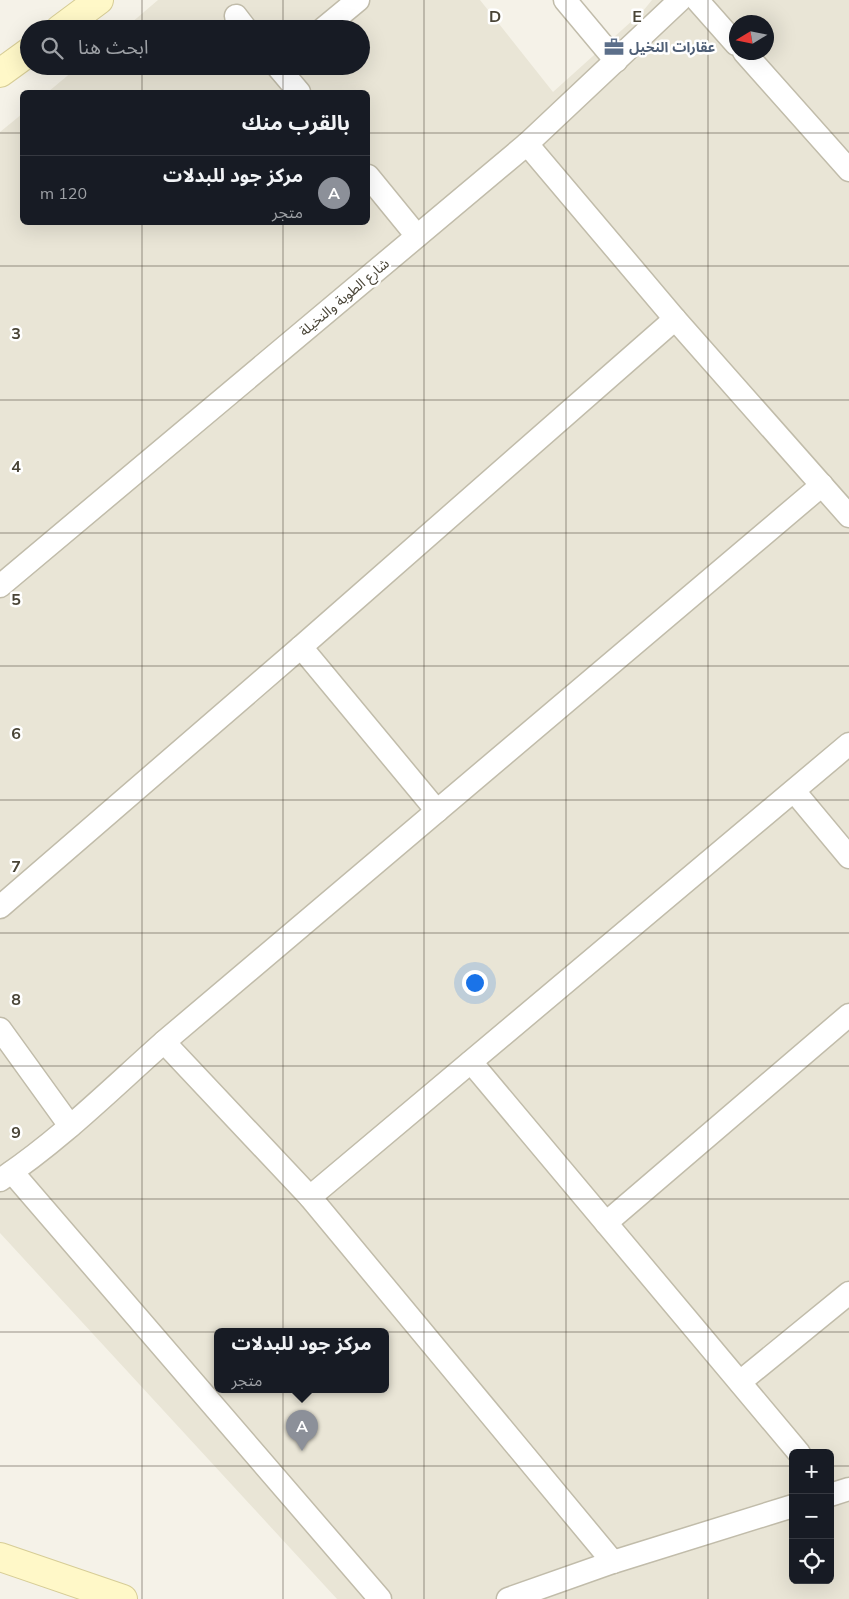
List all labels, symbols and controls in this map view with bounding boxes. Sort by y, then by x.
text: D [489,6,501,26]
text: E [632,6,642,26]
north arrow [729,15,774,60]
search box [20,20,370,75]
icon: search [38,34,66,62]
text: ابحث هنا [78,35,148,59]
office icon: عقارات النخيل [603,36,625,58]
place label: عقارات النخيل [629,38,716,56]
text: بالقرب منك [242,109,350,135]
text: مركز جود للبدلات [163,163,303,187]
text: 120 m [40,183,87,203]
text: A [328,183,340,203]
text: متجر [272,202,303,222]
street label: شارع الطوبة والنخيلة [295,254,394,341]
text: 3 [11,323,21,343]
text: 4 [11,456,21,476]
text: 5 [11,589,21,609]
text: 6 [11,723,21,743]
text: 7 [11,856,21,876]
your location [462,970,488,996]
text: 8 [11,989,21,1009]
text: 9 [11,1122,21,1142]
popup [214,1328,389,1393]
text: مركز جود للبدلات [232,1331,371,1355]
text: متجر [232,1370,262,1390]
pin: A [286,1410,318,1451]
map controls [789,1449,834,1584]
button: + [789,1449,834,1494]
button: − [789,1494,834,1539]
button: locate [789,1539,834,1584]

